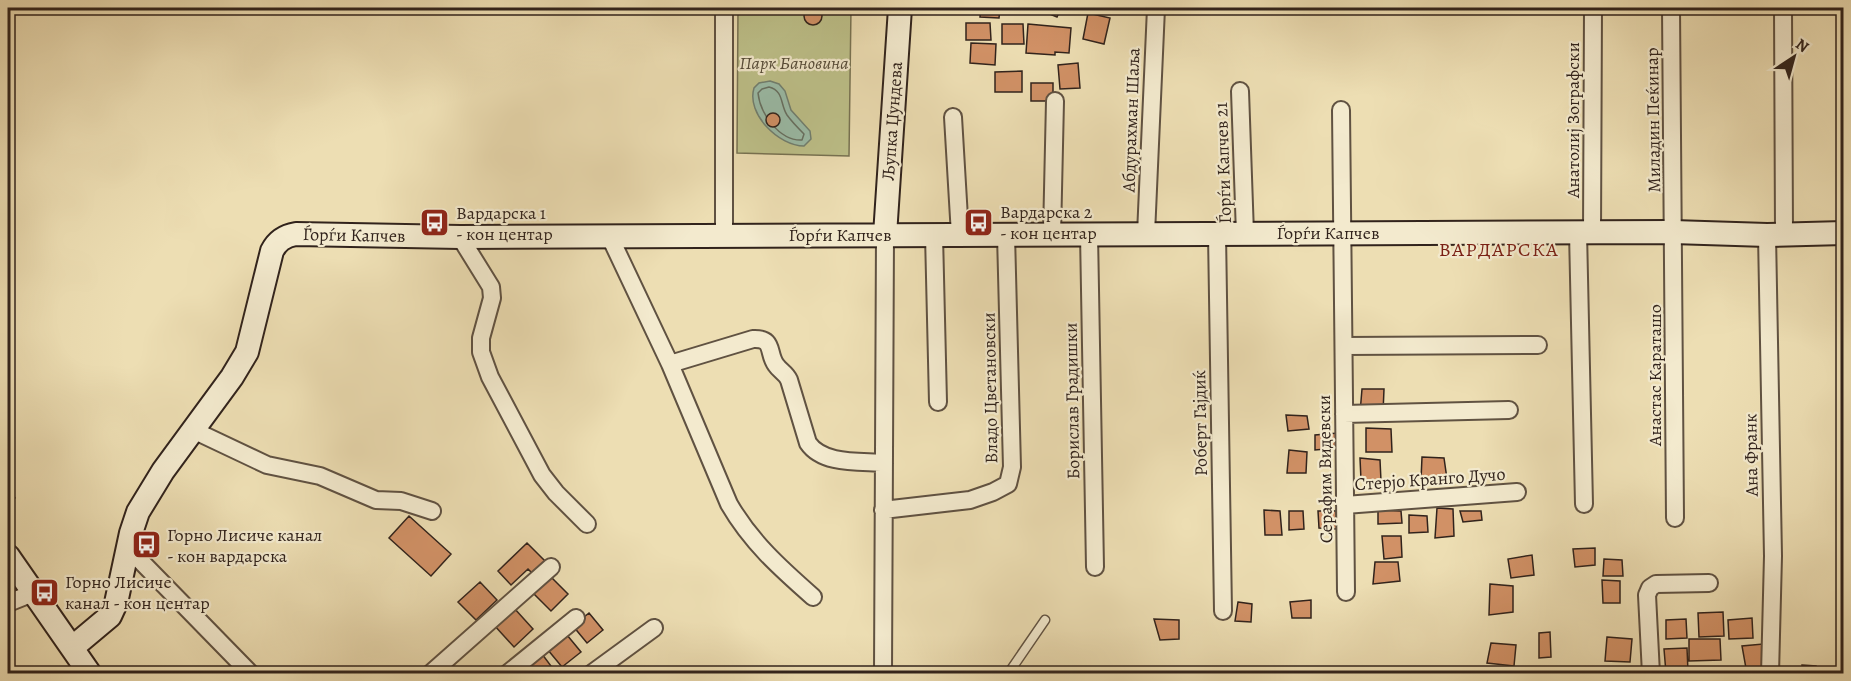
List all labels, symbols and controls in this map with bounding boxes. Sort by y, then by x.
north arrow [1764,27,1824,87]
text: N [1791,33,1814,58]
street label: Анатолиј Зографски [1561,42,1585,199]
street label: Абдурахман Шаља [1116,47,1146,194]
street label: Миладин Пеќинар [1640,47,1666,193]
park label: Парк Бановина [739,51,849,75]
street label: Љупка Џундева [876,60,908,181]
street label: Ѓорѓи Капчев 21 [1209,102,1237,224]
place label: Вардарска 2 - кон центар [1000,200,1097,245]
place label: Вардарска 1 - кон центар [456,201,553,246]
bus stop icon: Вардарска 2 - кон центар [963,206,995,238]
bus stop icon: Вардарска 1 - кон центар [419,207,451,239]
street label: Ѓорѓи Капчев [1276,221,1380,245]
street label: Ѓорѓи Капчев [302,222,406,248]
street label: Ѓорѓи Капчев [788,223,892,247]
district label: ВАРДАРСКА [1439,236,1559,263]
street label: Анастас Караташо [1643,304,1667,447]
street label: Владо Цветановски [977,312,1003,464]
street label: Борислав Градишки [1059,322,1085,480]
street label: Роберт Гајдиќ [1187,370,1213,476]
street label: Серафим Видевски [1312,395,1338,543]
street label: Ана Франк [1738,413,1764,498]
street label: Стерјо Кранго Дучо [1354,462,1506,496]
place label: Горно Лисиче канал - кон вардарска [167,523,322,568]
bus stop icon: Горно Лисиче канал - кон вардарска [130,529,162,561]
place label: Горно Лисиче канал - кон центар [65,570,210,615]
bus stop icon: Горно Лисиче канал - кон центар [28,576,60,608]

